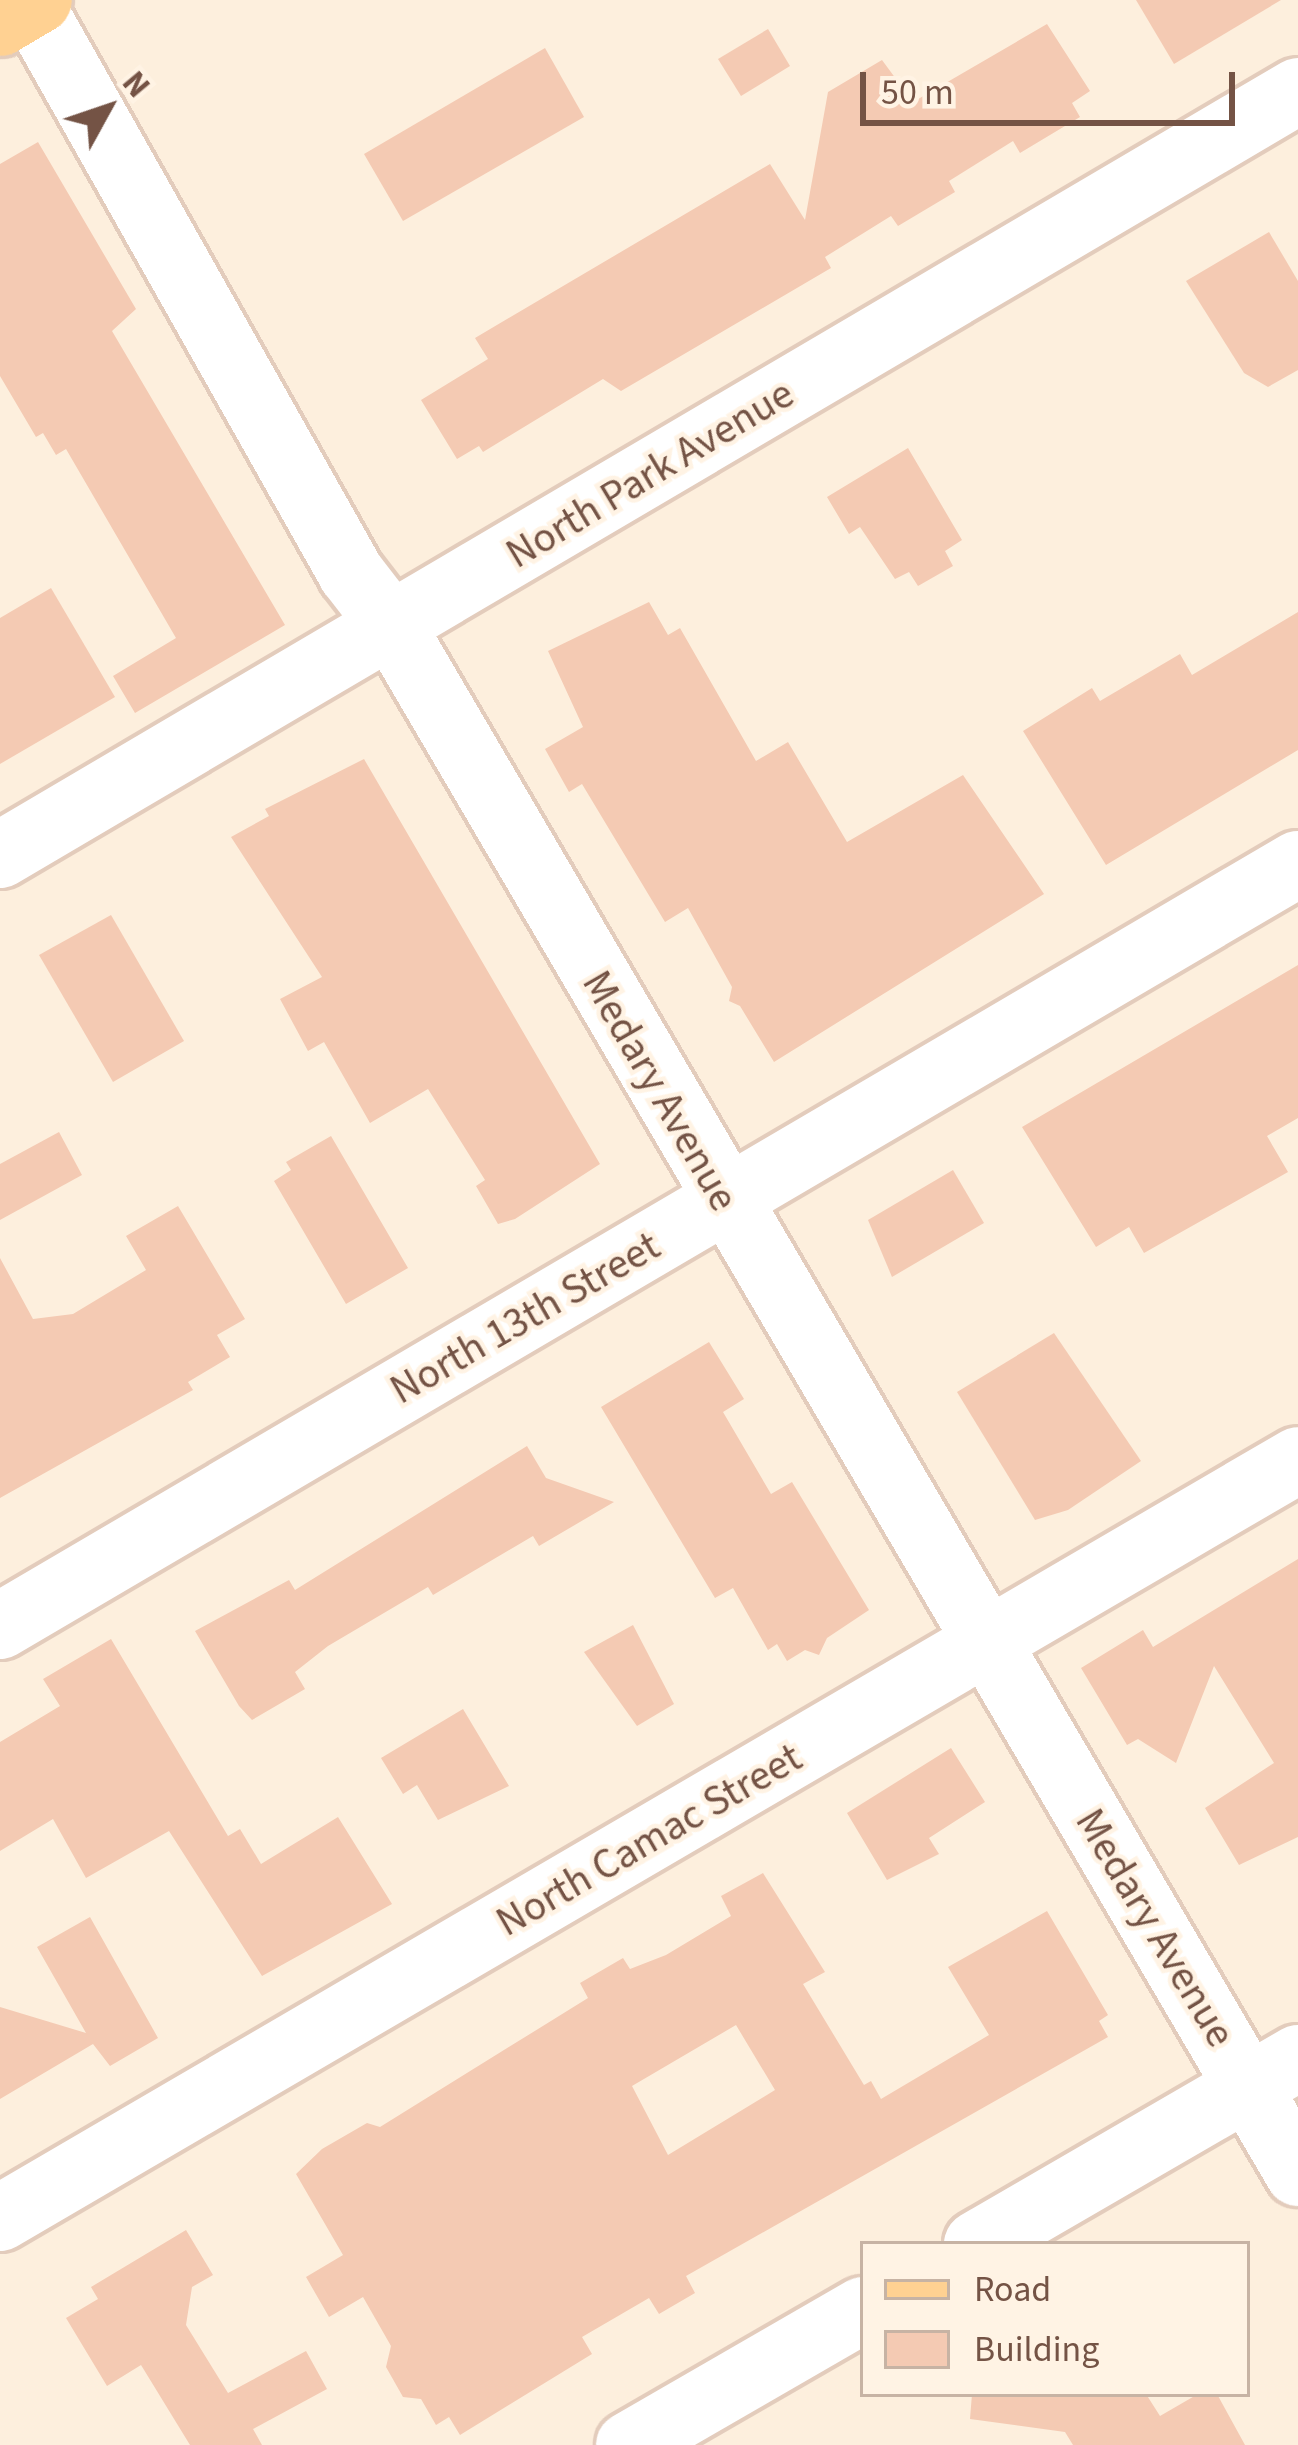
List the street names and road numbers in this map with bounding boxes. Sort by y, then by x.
street label: North Park Avenue [497,368,803,580]
street label: Medary Avenue [571,962,749,1220]
street label: North 13th Street [381,1221,669,1415]
street label: North Camac Street [488,1732,810,1948]
street label: Medary Avenue [1064,1800,1246,2056]

